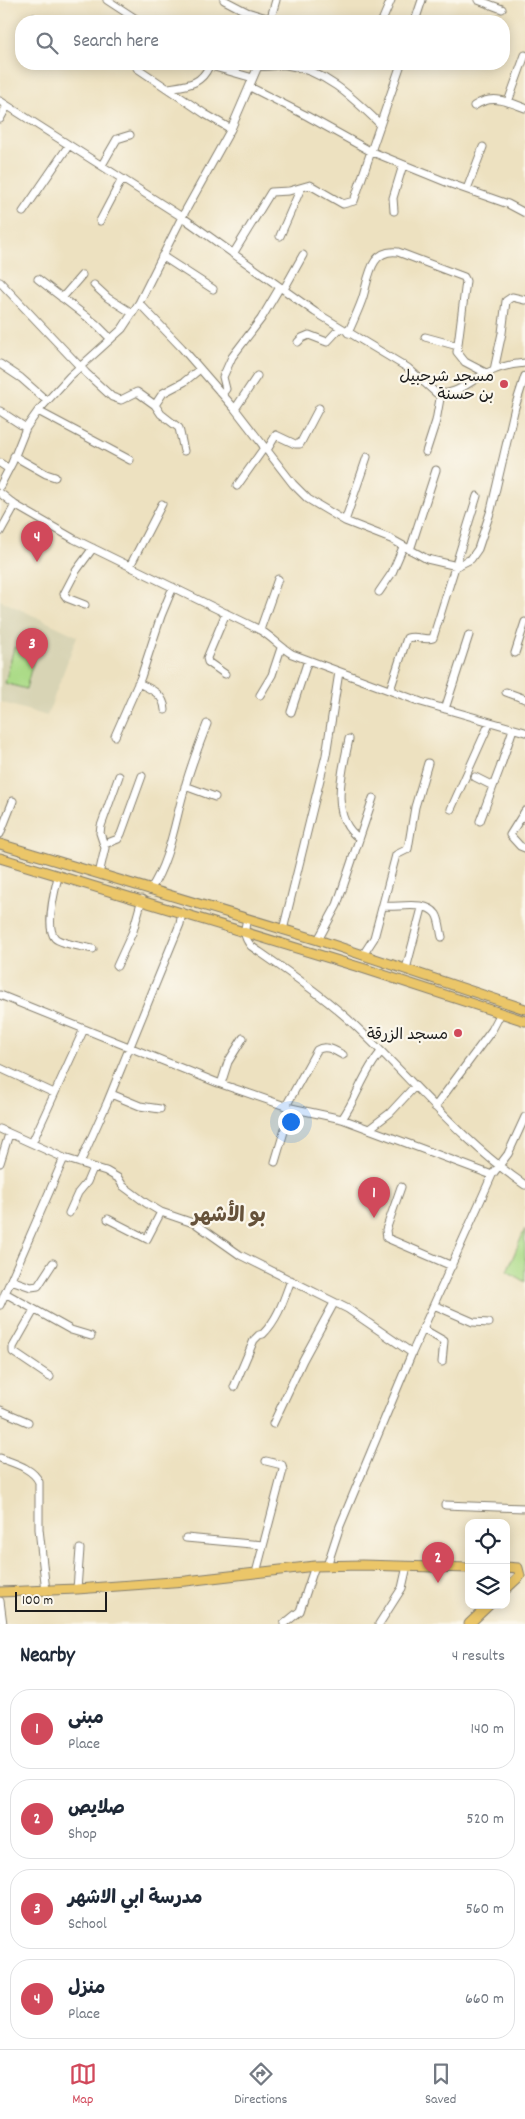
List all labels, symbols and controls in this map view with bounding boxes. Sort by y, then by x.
search box [15,15,510,70]
icon: search [33,29,61,57]
text: Search here [73,29,159,56]
place label: مسجد شرحبيل بن حسنة [399,366,494,407]
marker: مسجد شرحبيل بن حسنة [498,378,510,390]
pin: 4 [21,521,53,562]
pin: 3 [16,628,48,669]
place label: مسجد الزرقة [367,1024,448,1047]
marker: مسجد الزرقة [452,1027,464,1039]
your location [278,1109,304,1135]
pin: 1 [358,1177,390,1218]
district label: بو الأشهر [190,1200,266,1232]
map controls [465,1519,510,1609]
button: locate [465,1519,510,1564]
pin: 2 [422,1542,454,1583]
button: layers [465,1564,510,1609]
scale bar [15,1589,108,1612]
text: 100 m [22,1591,53,1611]
text: Nearby [20,1642,75,1672]
text: 4 results [452,1645,505,1668]
text: مبنى [68,1706,104,1733]
text: 1 [35,1718,39,1741]
text: 140 m [470,1718,504,1741]
text: Place [68,1733,100,1756]
text: صلايص [68,1796,125,1823]
text: 2 [34,1808,41,1831]
text: 520 m [466,1808,504,1831]
text: Shop [68,1823,97,1846]
text: مدرسة ابي الاشهر [68,1886,203,1913]
text: 3 [33,1898,41,1921]
text: 560 m [465,1898,504,1921]
text: School [68,1913,107,1936]
text: منزل [68,1976,105,2003]
text: 4 [34,1988,40,2011]
text: 660 m [465,1988,504,2011]
text: Place [68,2003,100,2026]
tab: Map [69,2060,97,2110]
tab: Directions [234,2060,287,2110]
tab: Saved [425,2060,456,2110]

